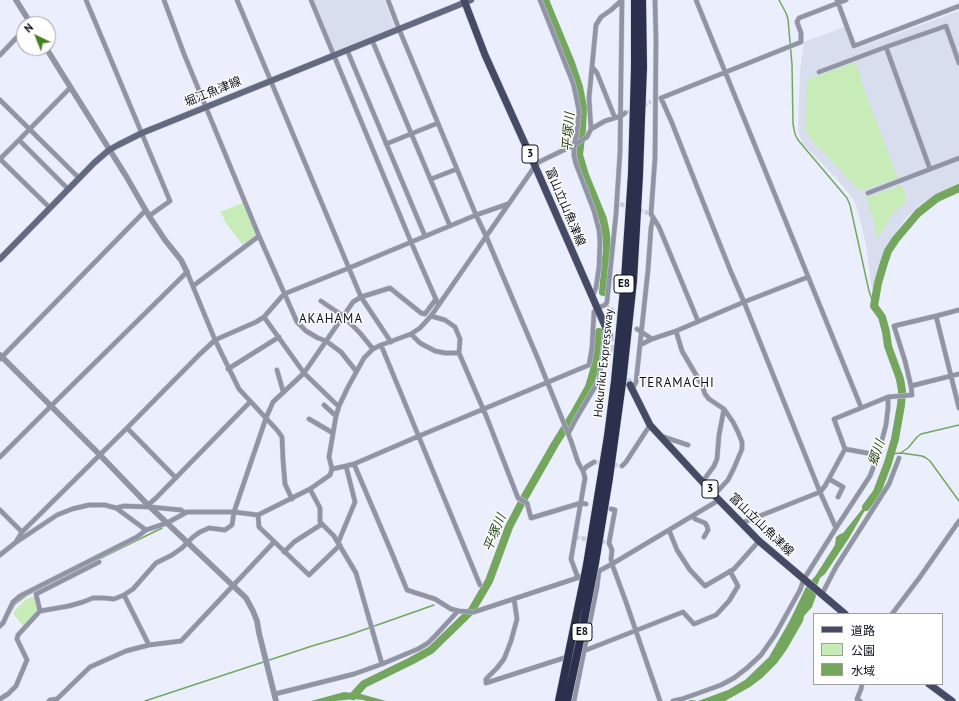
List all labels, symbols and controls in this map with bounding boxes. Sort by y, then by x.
north arrow [16,16,56,56]
text: N [21,20,36,36]
street label: 堀江魚津線 [182,74,244,110]
water label: 平塚川 [560,112,578,152]
road number: 3 [522,145,538,163]
street label: 富山立山魚津線 [542,166,588,248]
road number: E8 [614,275,634,293]
street label: Hokuriku Expressway [591,308,617,418]
district label: AKAHAMA [299,311,363,327]
district label: TERAMACHI [639,375,715,391]
water label: 郷川 [865,438,889,468]
road number: 3 [702,480,718,498]
street label: 富山立山魚津線 [726,491,796,559]
water label: 平塚川 [480,512,510,554]
legend [813,613,943,685]
road number: E8 [572,623,592,641]
text: 道路 [851,623,875,638]
text: 公園 [851,643,875,658]
text: 水域 [851,663,875,678]

